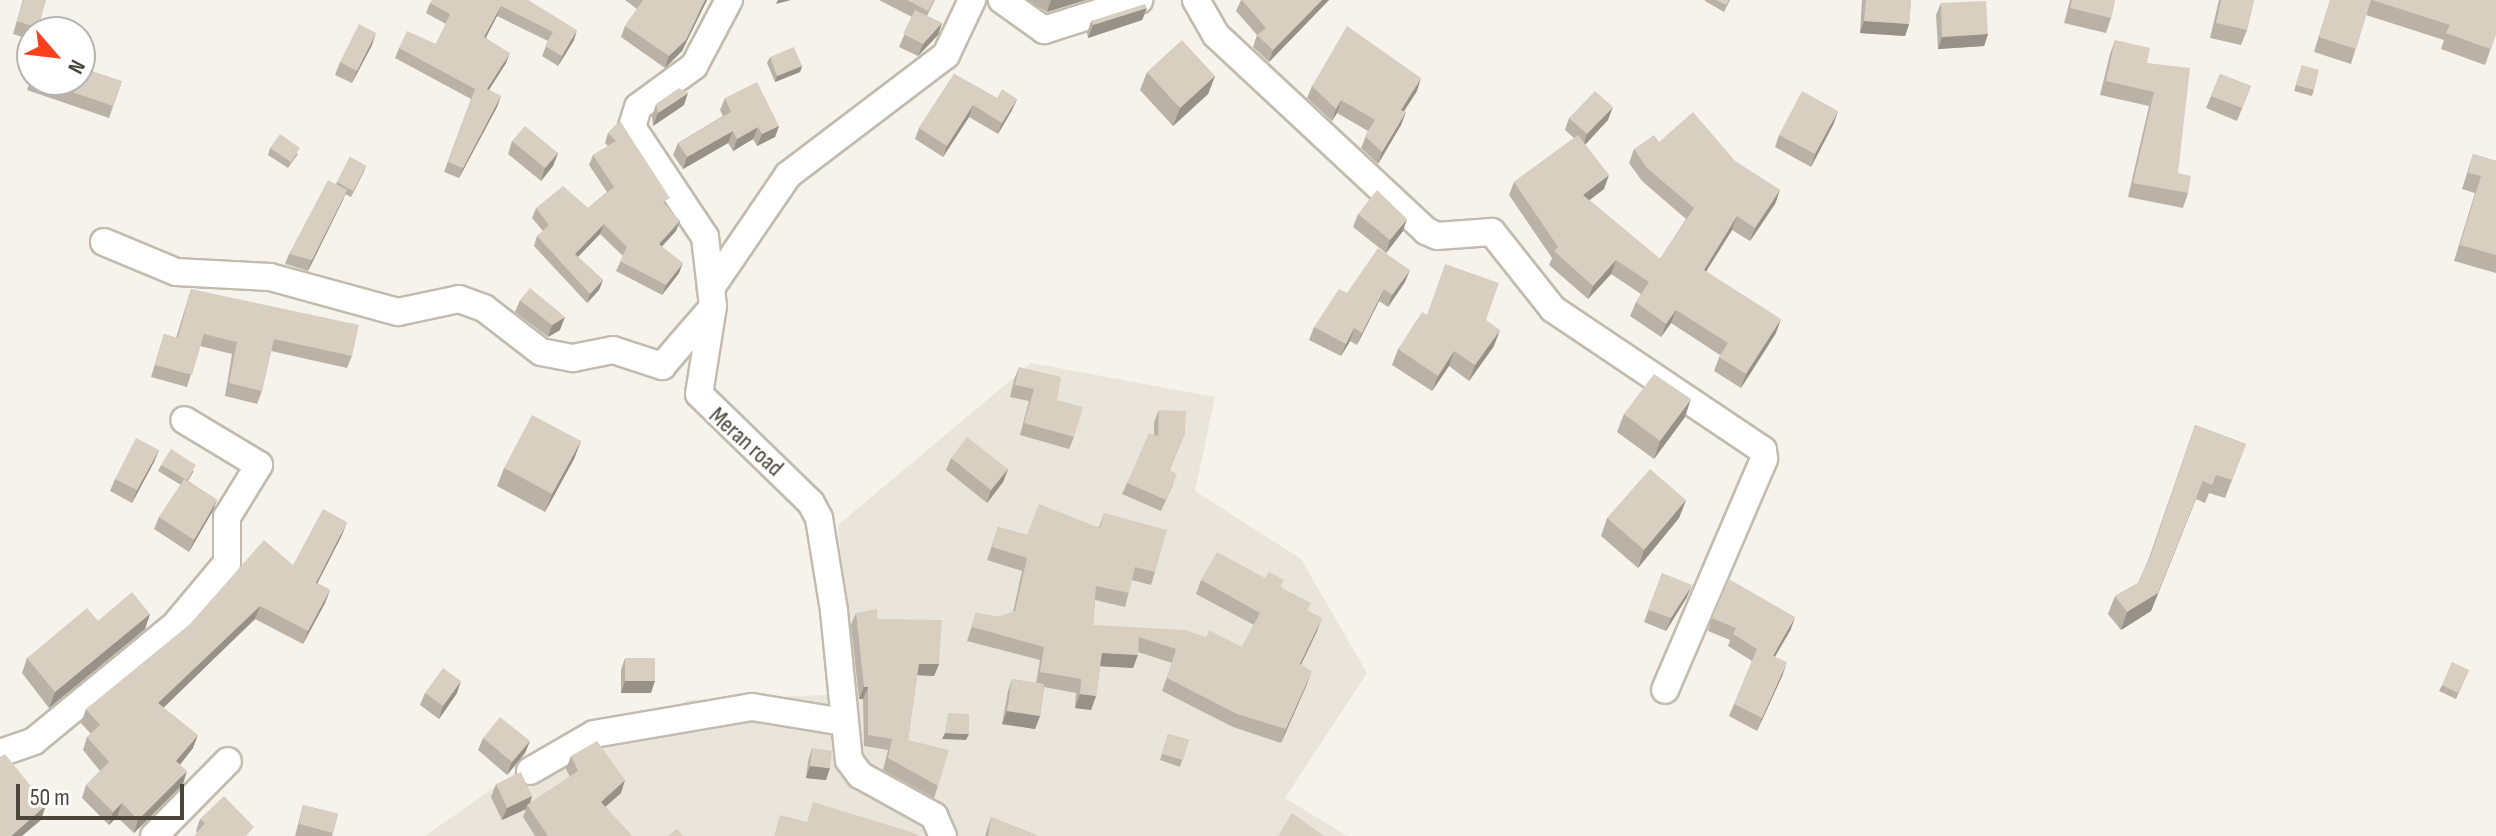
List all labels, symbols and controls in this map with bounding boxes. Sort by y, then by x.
north arrow [16,16,96,96]
text: N [61,55,91,78]
street label: Meran road [703,401,789,483]
scale bar [20,768,188,818]
text: 50 m [30,783,70,812]

